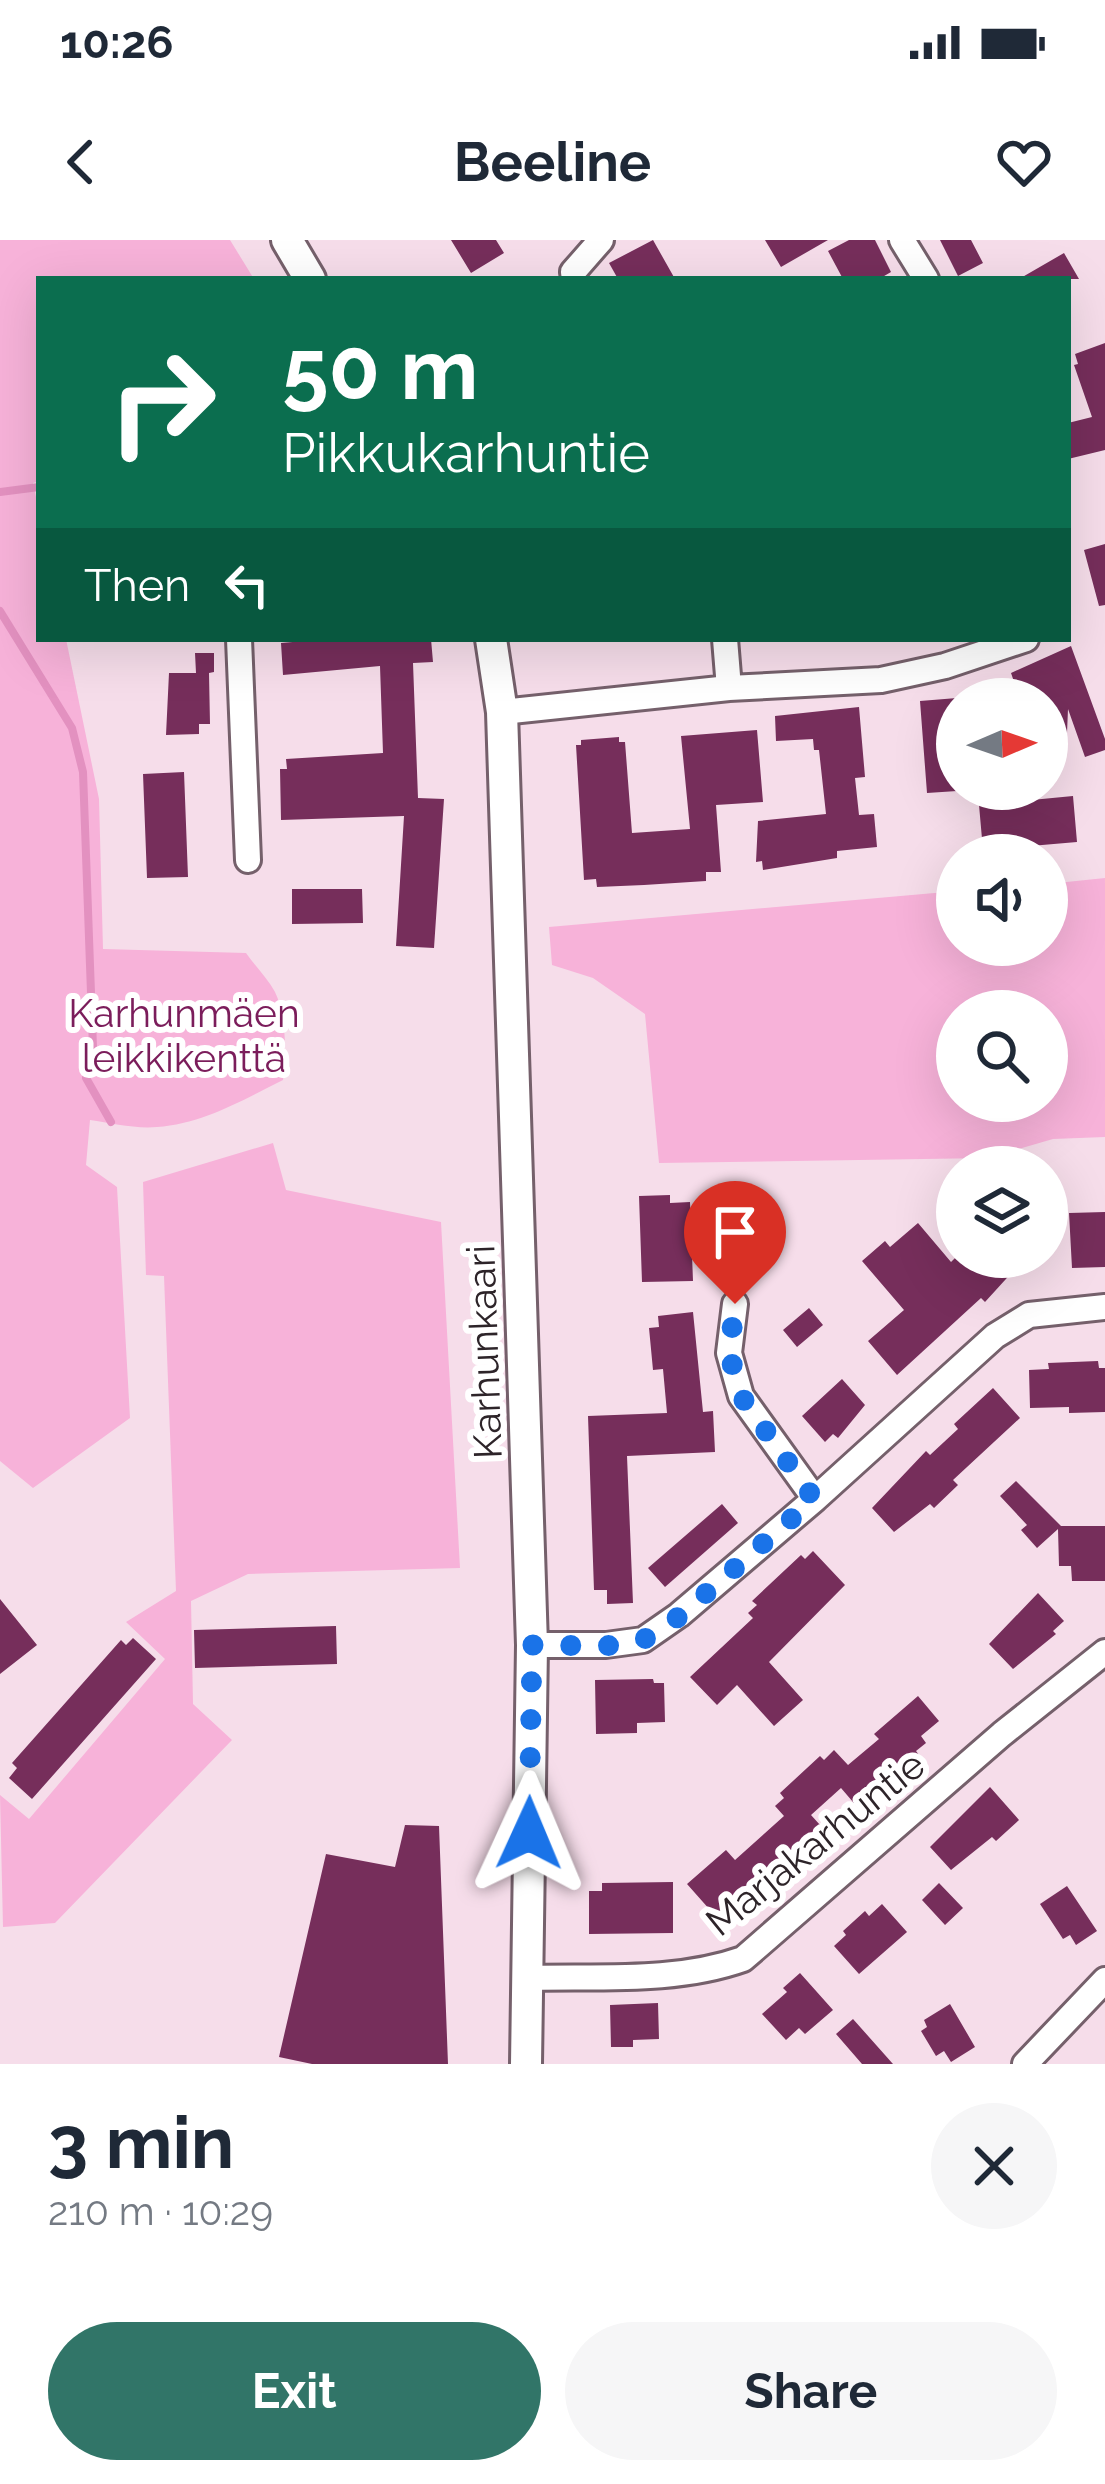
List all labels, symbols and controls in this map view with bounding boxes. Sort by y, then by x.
text: 10:26 [60,16,174,69]
icon: back [48,129,114,195]
icon: heart [991,129,1057,195]
text: Beeline [454,130,651,194]
text: 50 m [282,320,478,419]
icon: right [84,324,240,480]
text: Pikkukarhuntie [282,421,650,485]
icon: left [214,552,280,618]
text: Then [84,559,190,612]
north arrow [936,678,1068,810]
map controls [936,678,1068,1278]
button: sound [936,834,1068,966]
park label: Karhunmäen leikkikenttä [68,990,300,1081]
button: search [936,990,1068,1122]
button: layers [936,1146,1068,1278]
pin [684,1181,786,1304]
icon: arrive [702,1199,768,1265]
street label: Karhunkaari [457,1244,511,1460]
street label: Marjakarhuntie [697,1741,933,1945]
position arrow [466,1770,592,1896]
text: 3 min [48,2100,234,2185]
button: close [931,2103,1057,2229]
text: 210 m · 10:29 [48,2188,273,2234]
button: Exit [48,2322,541,2460]
button: Share [565,2322,1057,2460]

